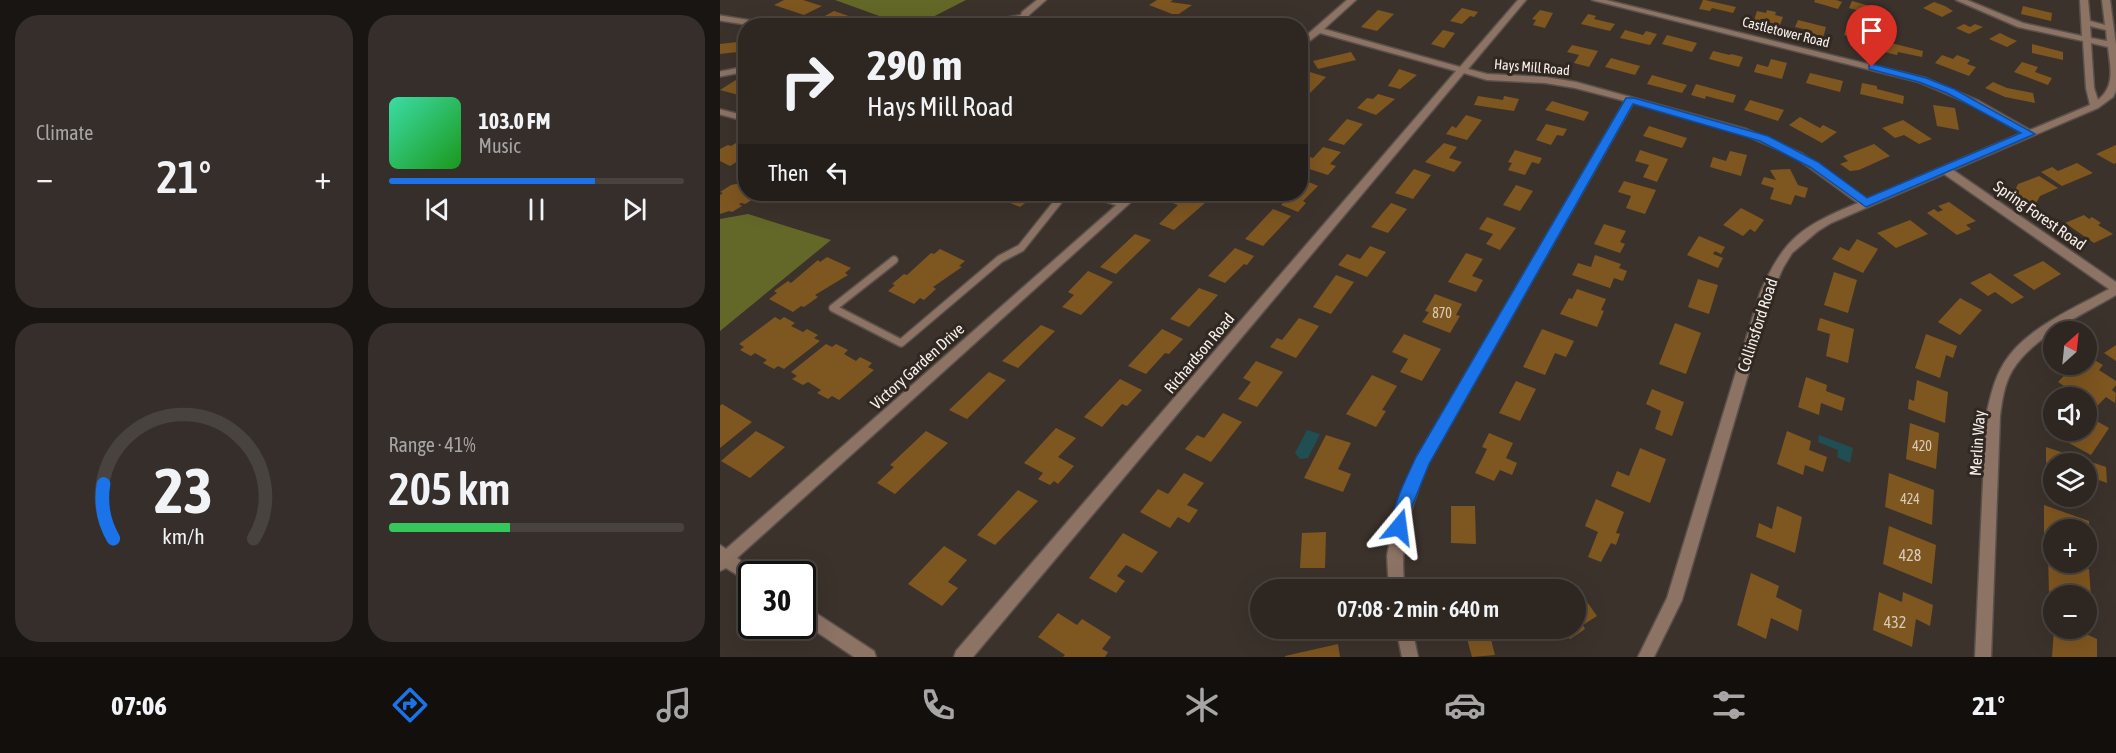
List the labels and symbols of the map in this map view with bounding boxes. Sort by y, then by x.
pin [1846,5,1897,67]
street label: Castletower Road [1741,13,1831,51]
street label: Hays Mill Road [1493,56,1571,78]
street label: Spring Forest Road [1990,177,2089,254]
street label: Collinsford Road [1733,276,1781,374]
house number: 870 [1432,305,1452,321]
street label: Richardson Road [1160,309,1238,397]
street label: Victory Garden Drive [867,319,968,413]
north arrow [2043,321,2097,375]
street label: Merlin Way [1966,409,1989,476]
house number: 420 [1912,438,1932,454]
house number: 424 [1900,491,1920,507]
position arrow [1367,495,1431,559]
house number: 428 [1899,546,1921,564]
speed limit sign: 30 [738,561,816,639]
house number: 432 [1884,613,1906,631]

